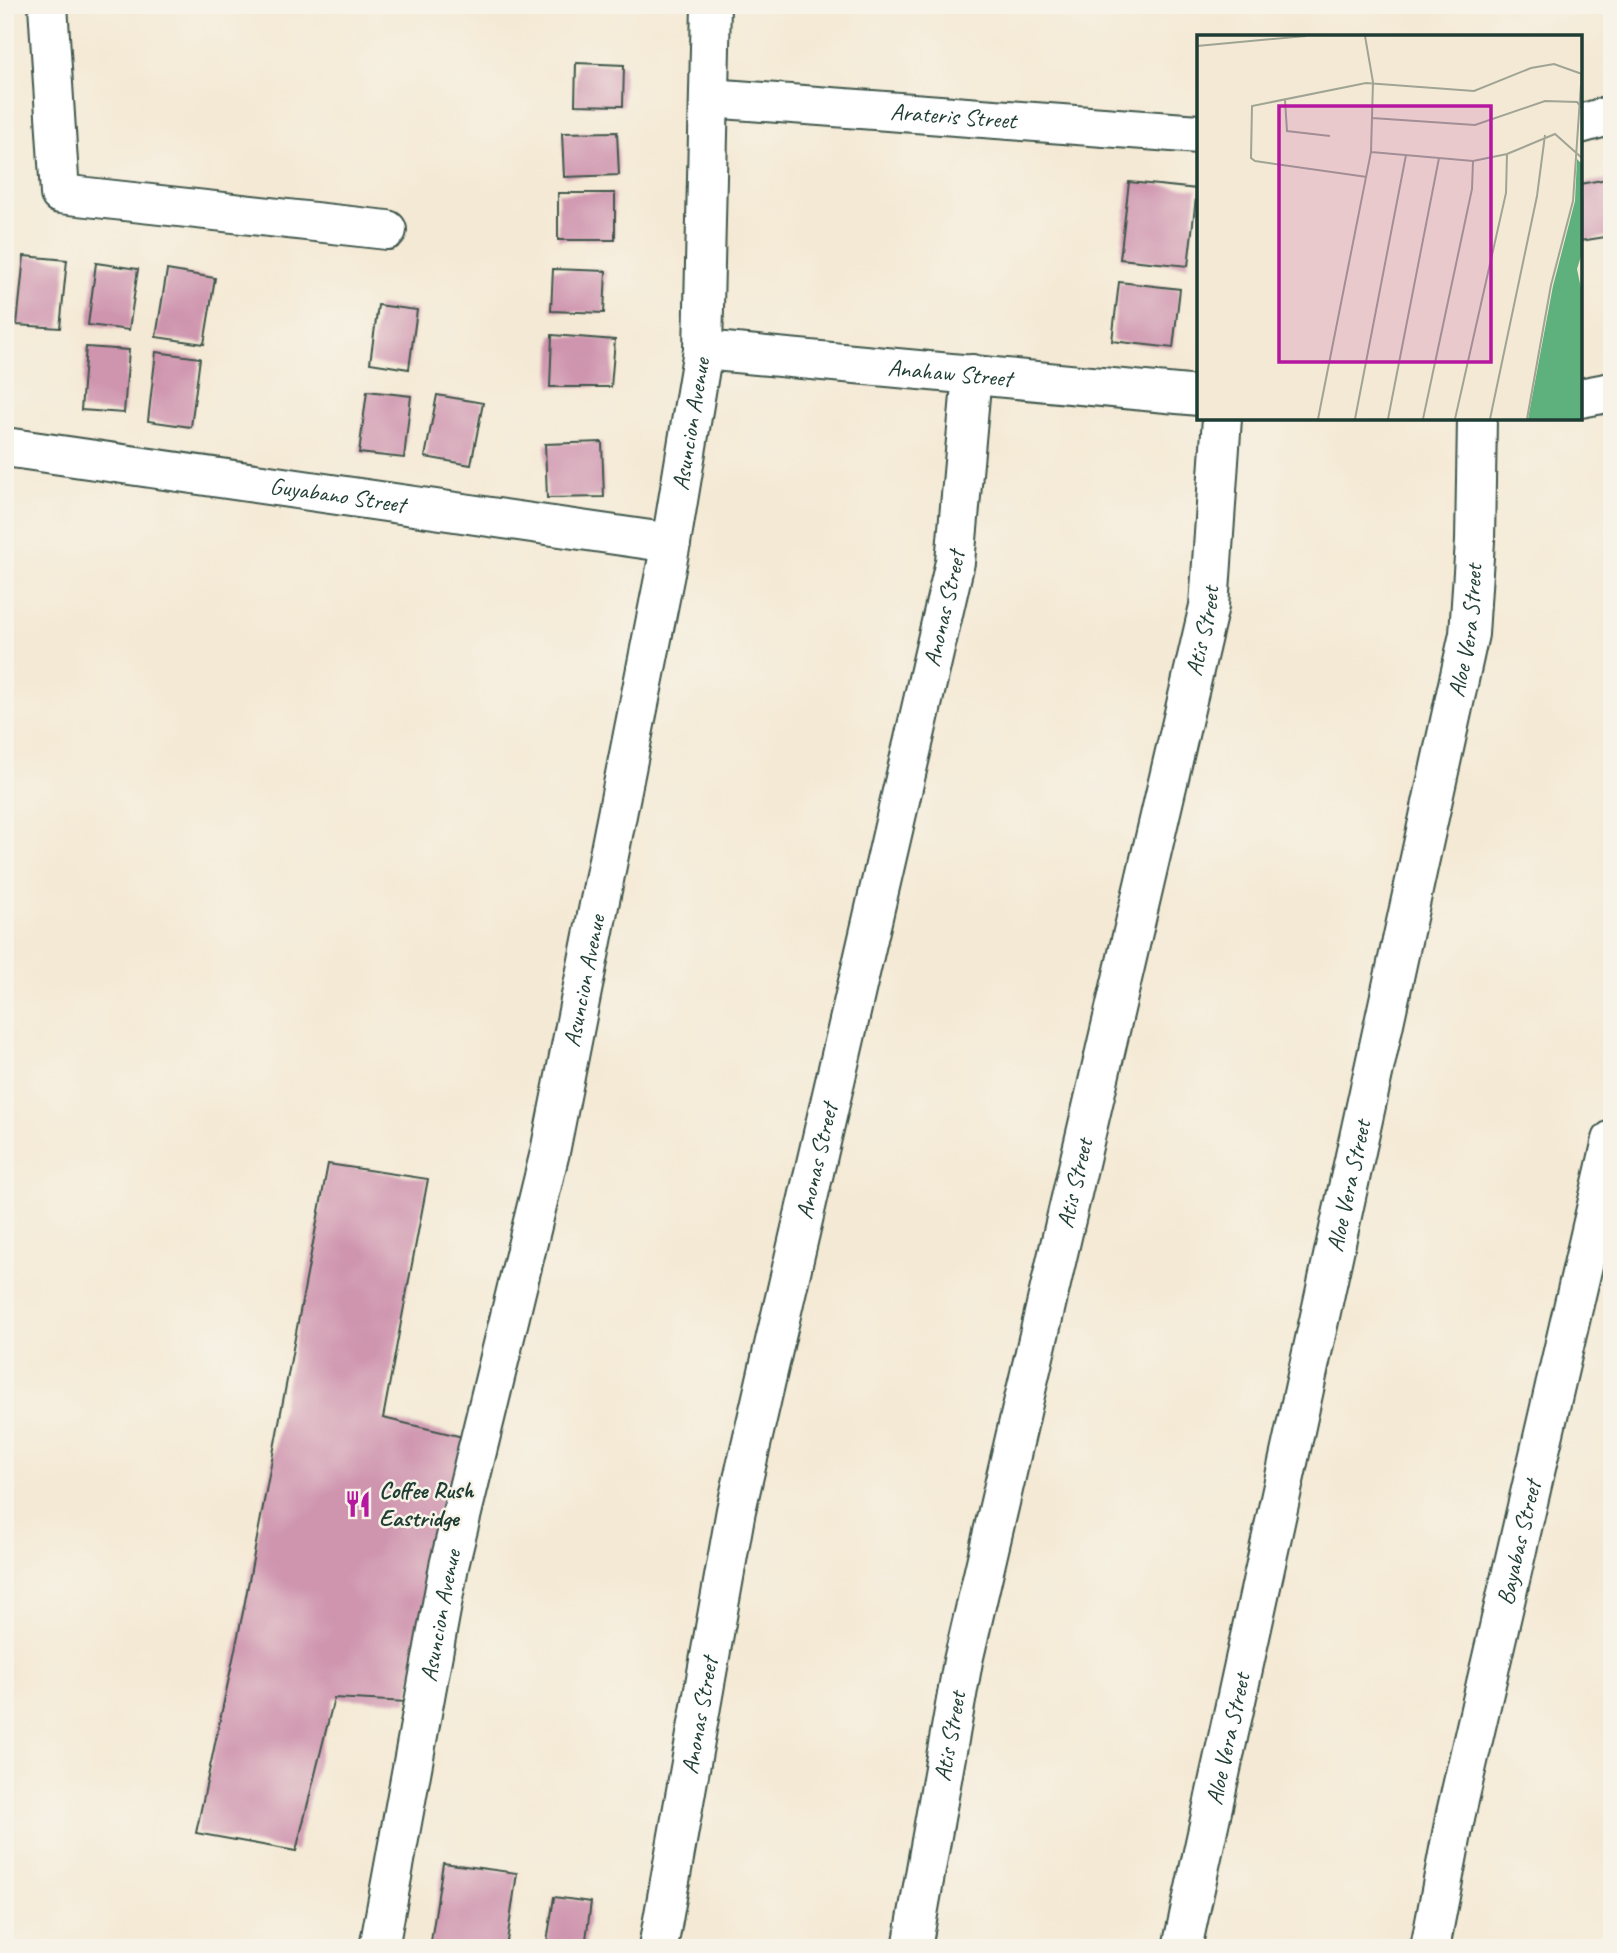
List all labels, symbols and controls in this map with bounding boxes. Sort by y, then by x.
inset map [1197,35,1582,420]
street label: Arateris Street [890,96,1019,136]
street label: Anahaw Street [887,352,1016,394]
street label: Asuncion Avenue [665,354,717,492]
street label: Guyabano Street [268,470,410,520]
street label: Anonas Street [916,547,971,669]
street label: Aloe Vera Street [1441,561,1489,700]
street label: Atis Street [1178,584,1225,679]
street label: Asuncion Avenue [556,910,612,1049]
street label: Anonas Street [789,1097,845,1222]
street label: Aloe Vera Street [1320,1115,1378,1255]
street label: Atis Street [1050,1134,1100,1231]
street label: Bayabas Street [1490,1474,1548,1608]
place label: Coffee Rush Eastridge [379,1475,474,1533]
restaurant icon: Coffee Rush Eastridge [343,1489,373,1519]
street label: Asuncion Avenue [413,1544,468,1684]
street label: Anonas Street [674,1652,725,1776]
street label: Aloe Vera Street [1199,1668,1257,1808]
street label: Atis Street [927,1687,973,1783]

